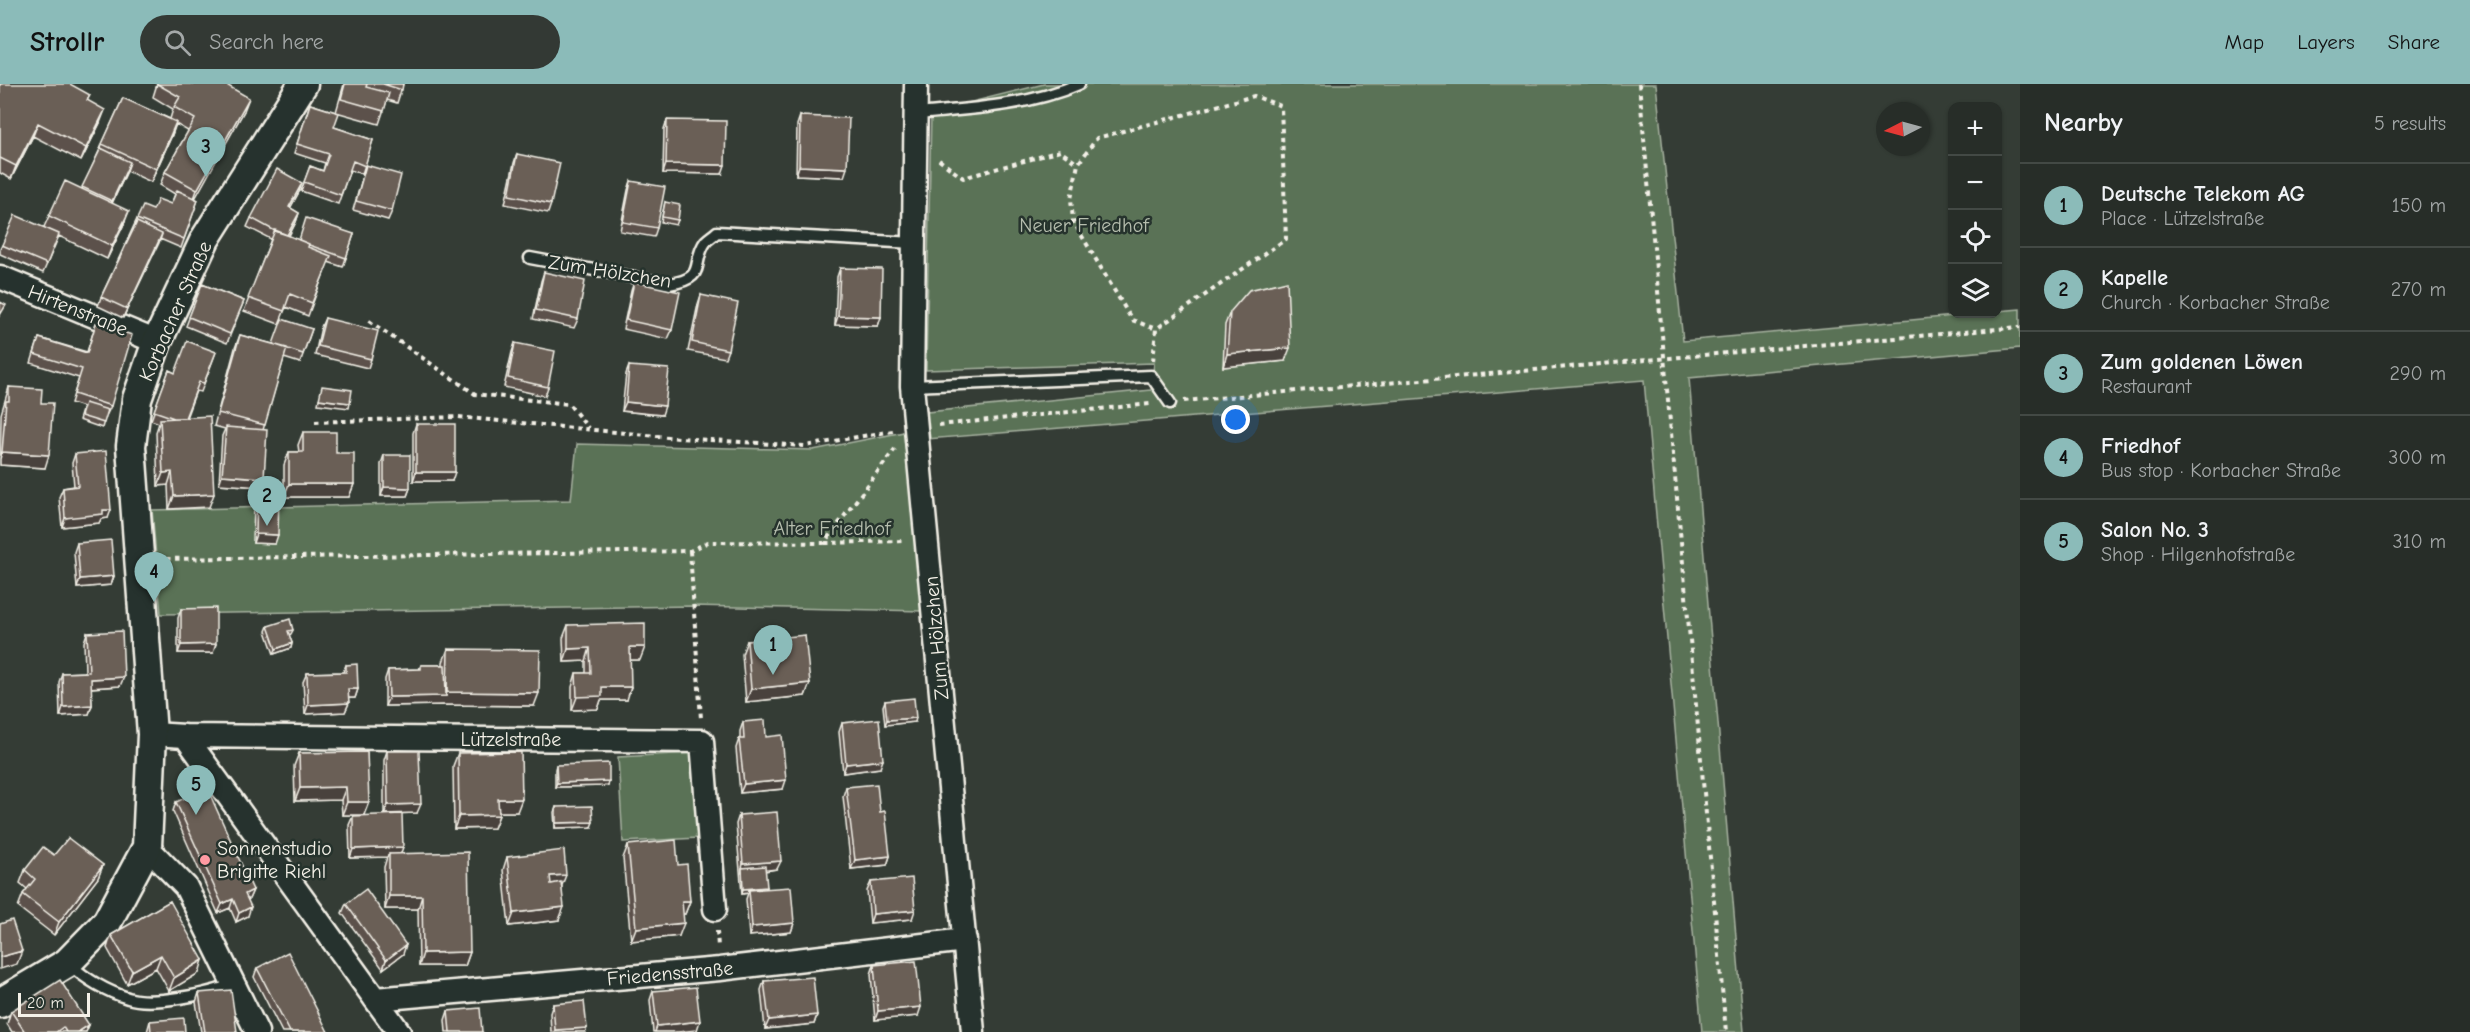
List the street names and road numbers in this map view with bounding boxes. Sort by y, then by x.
street label: Korbacher Straße [134,238,217,385]
street label: Zum Hölzchen [547,250,673,293]
street label: Hirtenstraße [25,280,131,341]
street label: Zum Hölzchen [920,575,953,701]
street label: Lützelstraße [461,728,561,751]
street label: Friedensstraße [606,957,734,990]

